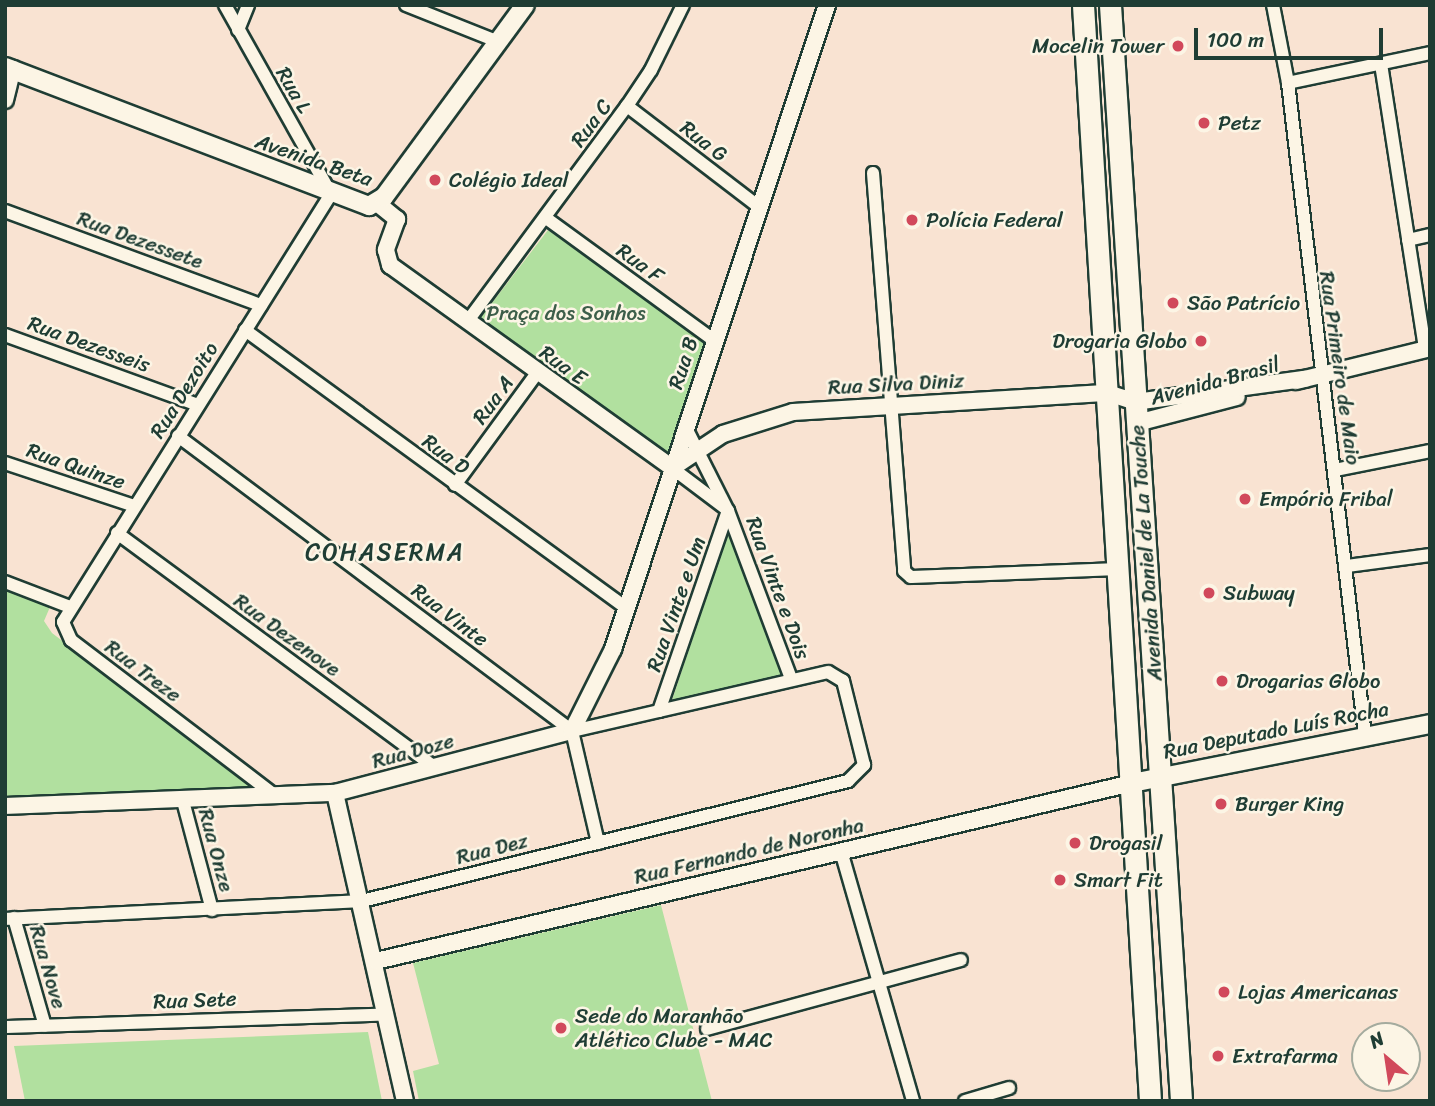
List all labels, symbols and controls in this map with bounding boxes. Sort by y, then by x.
scale bar [1197,14,1386,58]
text: 100 m [1207,21,1264,59]
place label: Mocelin Tower [1032,33,1164,59]
marker: Mocelin Tower [1170,38,1186,54]
street label: Rua L [271,62,317,118]
street label: Rua C [565,94,617,152]
place label: Petz [1218,110,1261,136]
street label: Rua G [675,115,733,167]
marker: Petz [1196,115,1212,131]
street label: Avenida Beta [252,128,376,192]
place label: Colégio Ideal [449,167,569,193]
marker: Colégio Ideal [427,172,443,188]
street label: Rua Dezessete [73,206,207,274]
place label: Polícia Federal [926,207,1063,233]
marker: Polícia Federal [904,212,920,228]
street label: Rua F [612,238,668,288]
street label: Rua Primeiro de Maio [1314,269,1366,467]
place label: São Patrício [1187,290,1300,316]
marker: São Patrício [1165,295,1181,311]
park label: Praça dos Sonhos [486,300,646,326]
street label: Rua Dezesseis [25,310,153,378]
place label: Drogaria Globo [1052,328,1187,354]
marker: Drogaria Globo [1193,333,1209,349]
street label: Rua B [663,334,703,392]
street label: Rua Dezoito [144,337,224,443]
street label: Rua E [535,340,591,390]
street label: Avenida Brasil [1148,352,1282,410]
street label: Rua Silva Diniz [827,368,965,400]
street label: Rua A [467,371,519,429]
street label: Avenida Daniel de La Touche [1124,424,1168,682]
street label: Rua D [417,428,475,480]
street label: Rua Quinze [24,437,128,495]
place label: Empório Fribal [1259,486,1393,512]
marker: Empório Fribal [1237,491,1253,507]
street label: Rua Vinte e Dois [741,513,815,663]
street label: Rua Vinte e Um [641,533,711,675]
district label: COHASERMA [307,539,463,567]
street label: Rua Vinte [407,578,493,652]
place label: Subway [1223,580,1295,606]
marker: Subway [1201,585,1217,601]
street label: Rua Dezenove [228,588,346,682]
street label: Rua Treze [99,634,187,708]
place label: Drogarias Globo [1236,668,1381,694]
marker: Drogarias Globo [1214,673,1230,689]
street label: Rua Deputado Luís Rocha [1161,696,1391,764]
street label: Rua Doze [369,728,457,774]
place label: Burger King [1235,791,1344,817]
marker: Burger King [1213,796,1229,812]
street label: Rua Onze [193,805,239,895]
street label: Rua Fernando de Noronha [631,812,867,890]
street label: Rua Dez [453,828,531,870]
place label: Drogasil [1089,830,1162,856]
marker: Drogasil [1067,835,1083,851]
place label: Smart Fit [1074,867,1163,893]
marker: Smart Fit [1052,872,1068,888]
street label: Rua Nove [24,922,72,1012]
place label: Lojas Americanas [1238,979,1399,1005]
marker: Lojas Americanas [1216,984,1232,1000]
street label: Rua Sete [153,986,237,1014]
place label: Sede do Maranhão Atlético Clube - MAC [575,1003,773,1053]
marker: Sede do Maranhão Atlético Clube - MAC [553,1020,569,1036]
north arrow [1351,1022,1421,1092]
text: N [1363,1022,1390,1058]
place label: Extrafarma [1232,1043,1338,1069]
marker: Extrafarma [1210,1048,1226,1064]

